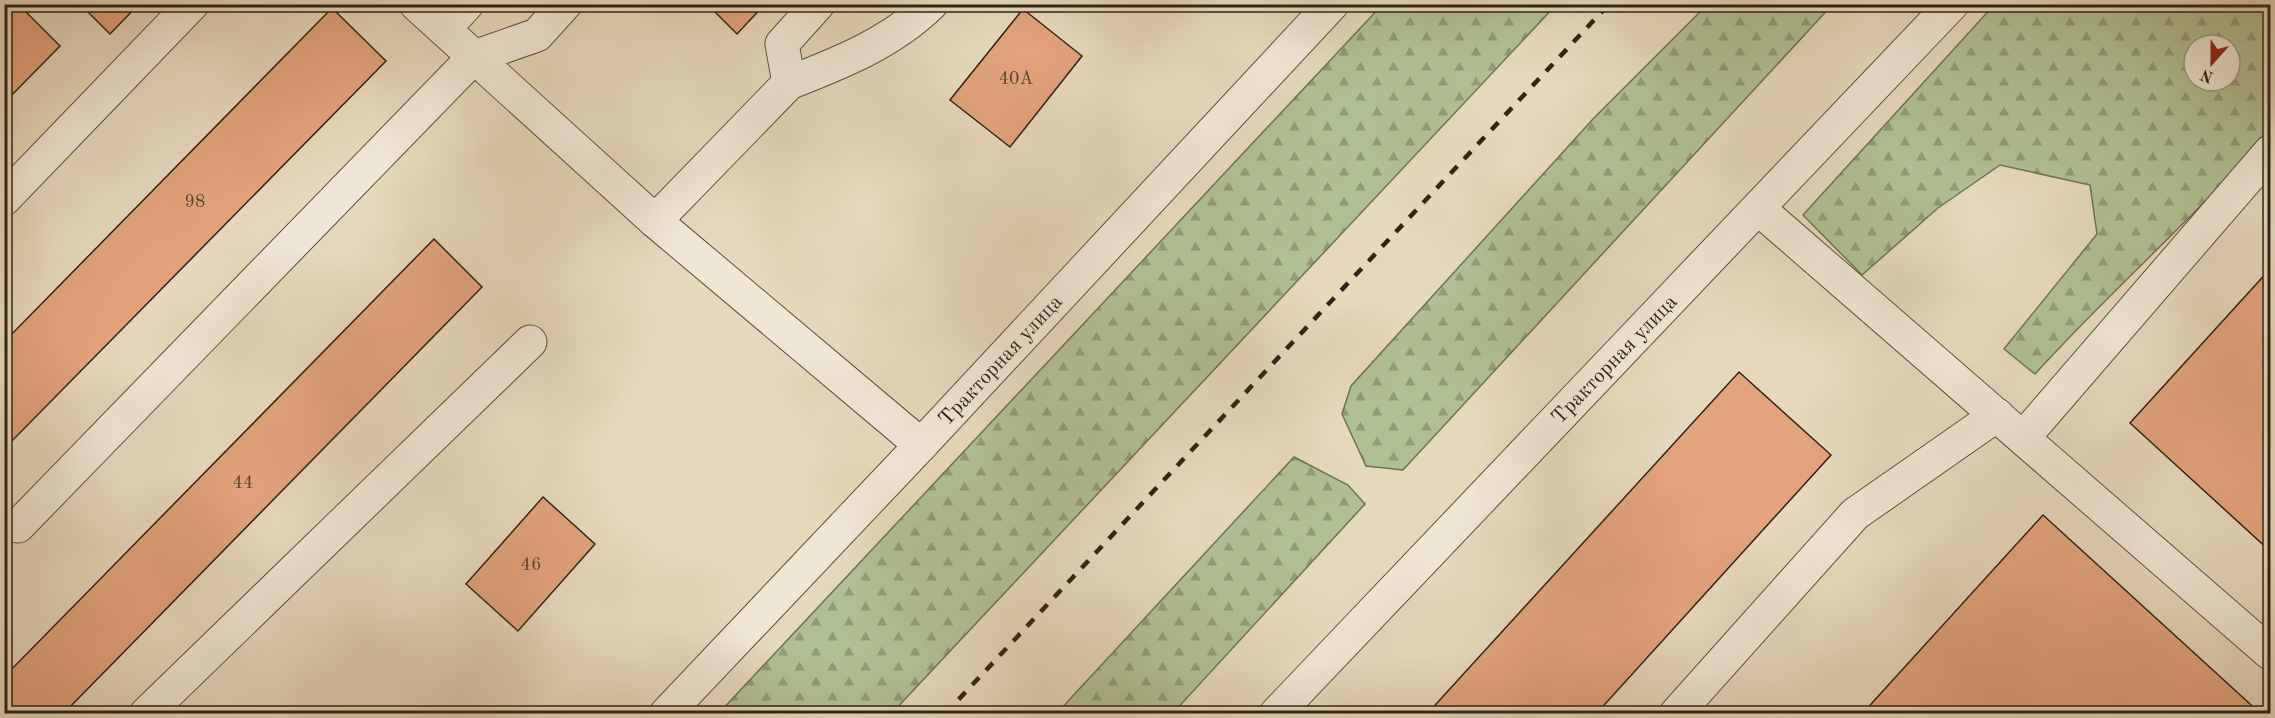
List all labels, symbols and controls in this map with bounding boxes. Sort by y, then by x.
north arrow [2182,33,2242,93]
text: N [2198,65,2216,85]
house number: 40А [999,70,1034,88]
house number: 98 [185,193,205,211]
street label: Тракторная улица [1548,291,1682,429]
street label: Тракторная улица [935,292,1067,430]
house number: 44 [233,474,253,492]
house number: 46 [521,556,541,574]

